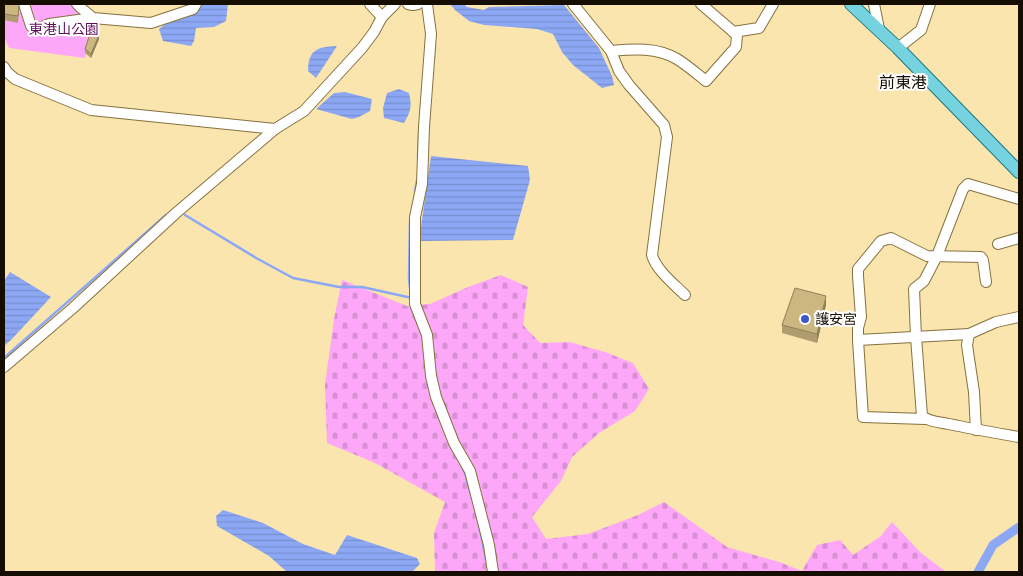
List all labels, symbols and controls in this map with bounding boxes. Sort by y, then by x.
park label: 東港山公園 [29,20,99,37]
district label: 前東港 [879,72,927,91]
place label: 護安宮 [815,310,857,327]
marker: 護安宮 [799,313,811,325]

